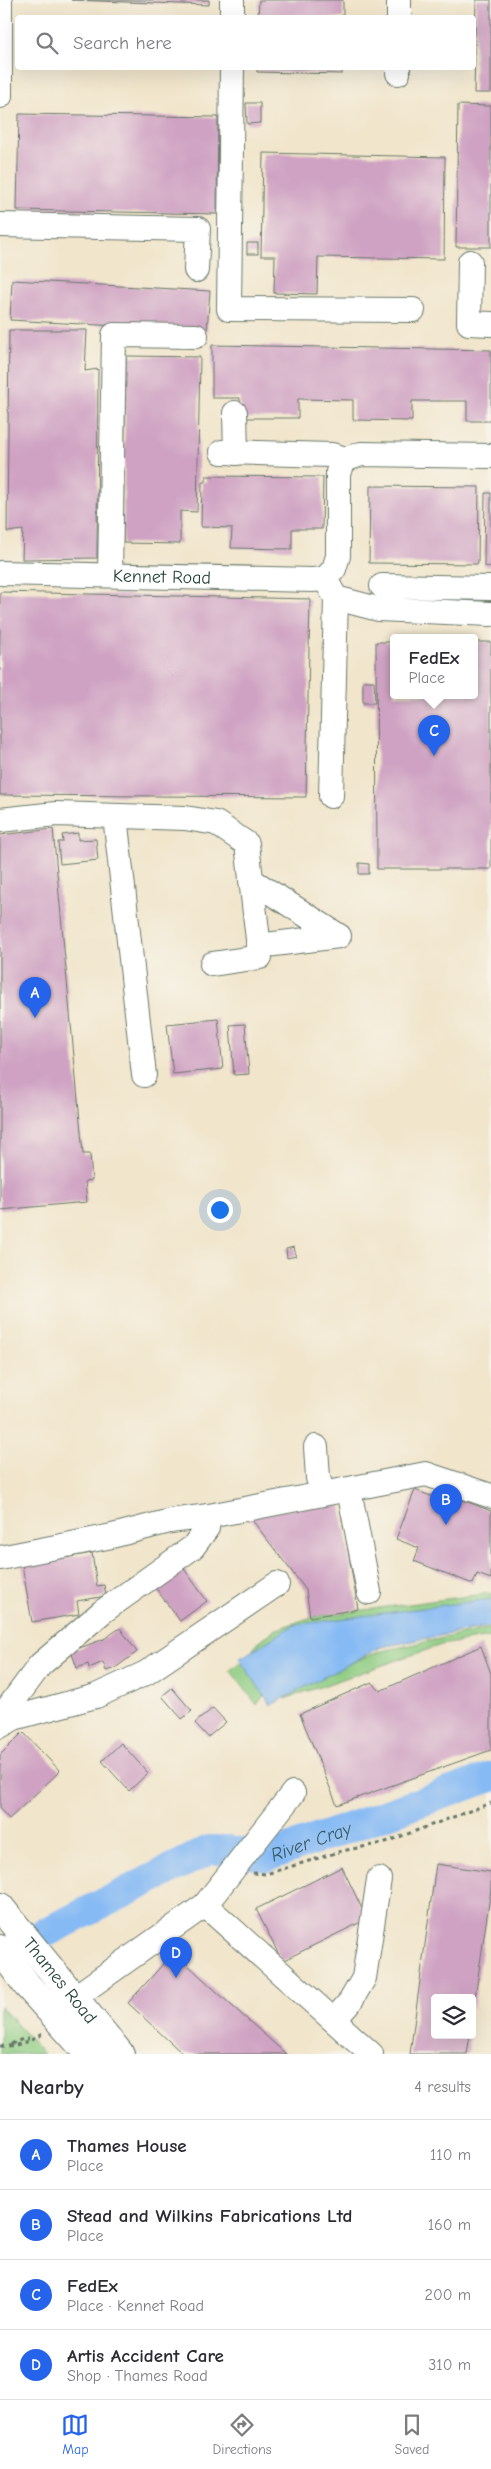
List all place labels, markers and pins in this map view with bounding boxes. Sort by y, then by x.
pin: C [418,715,450,756]
pin: A [19,977,51,1018]
pin: B [430,1484,462,1525]
pin: D [160,1937,192,1978]

